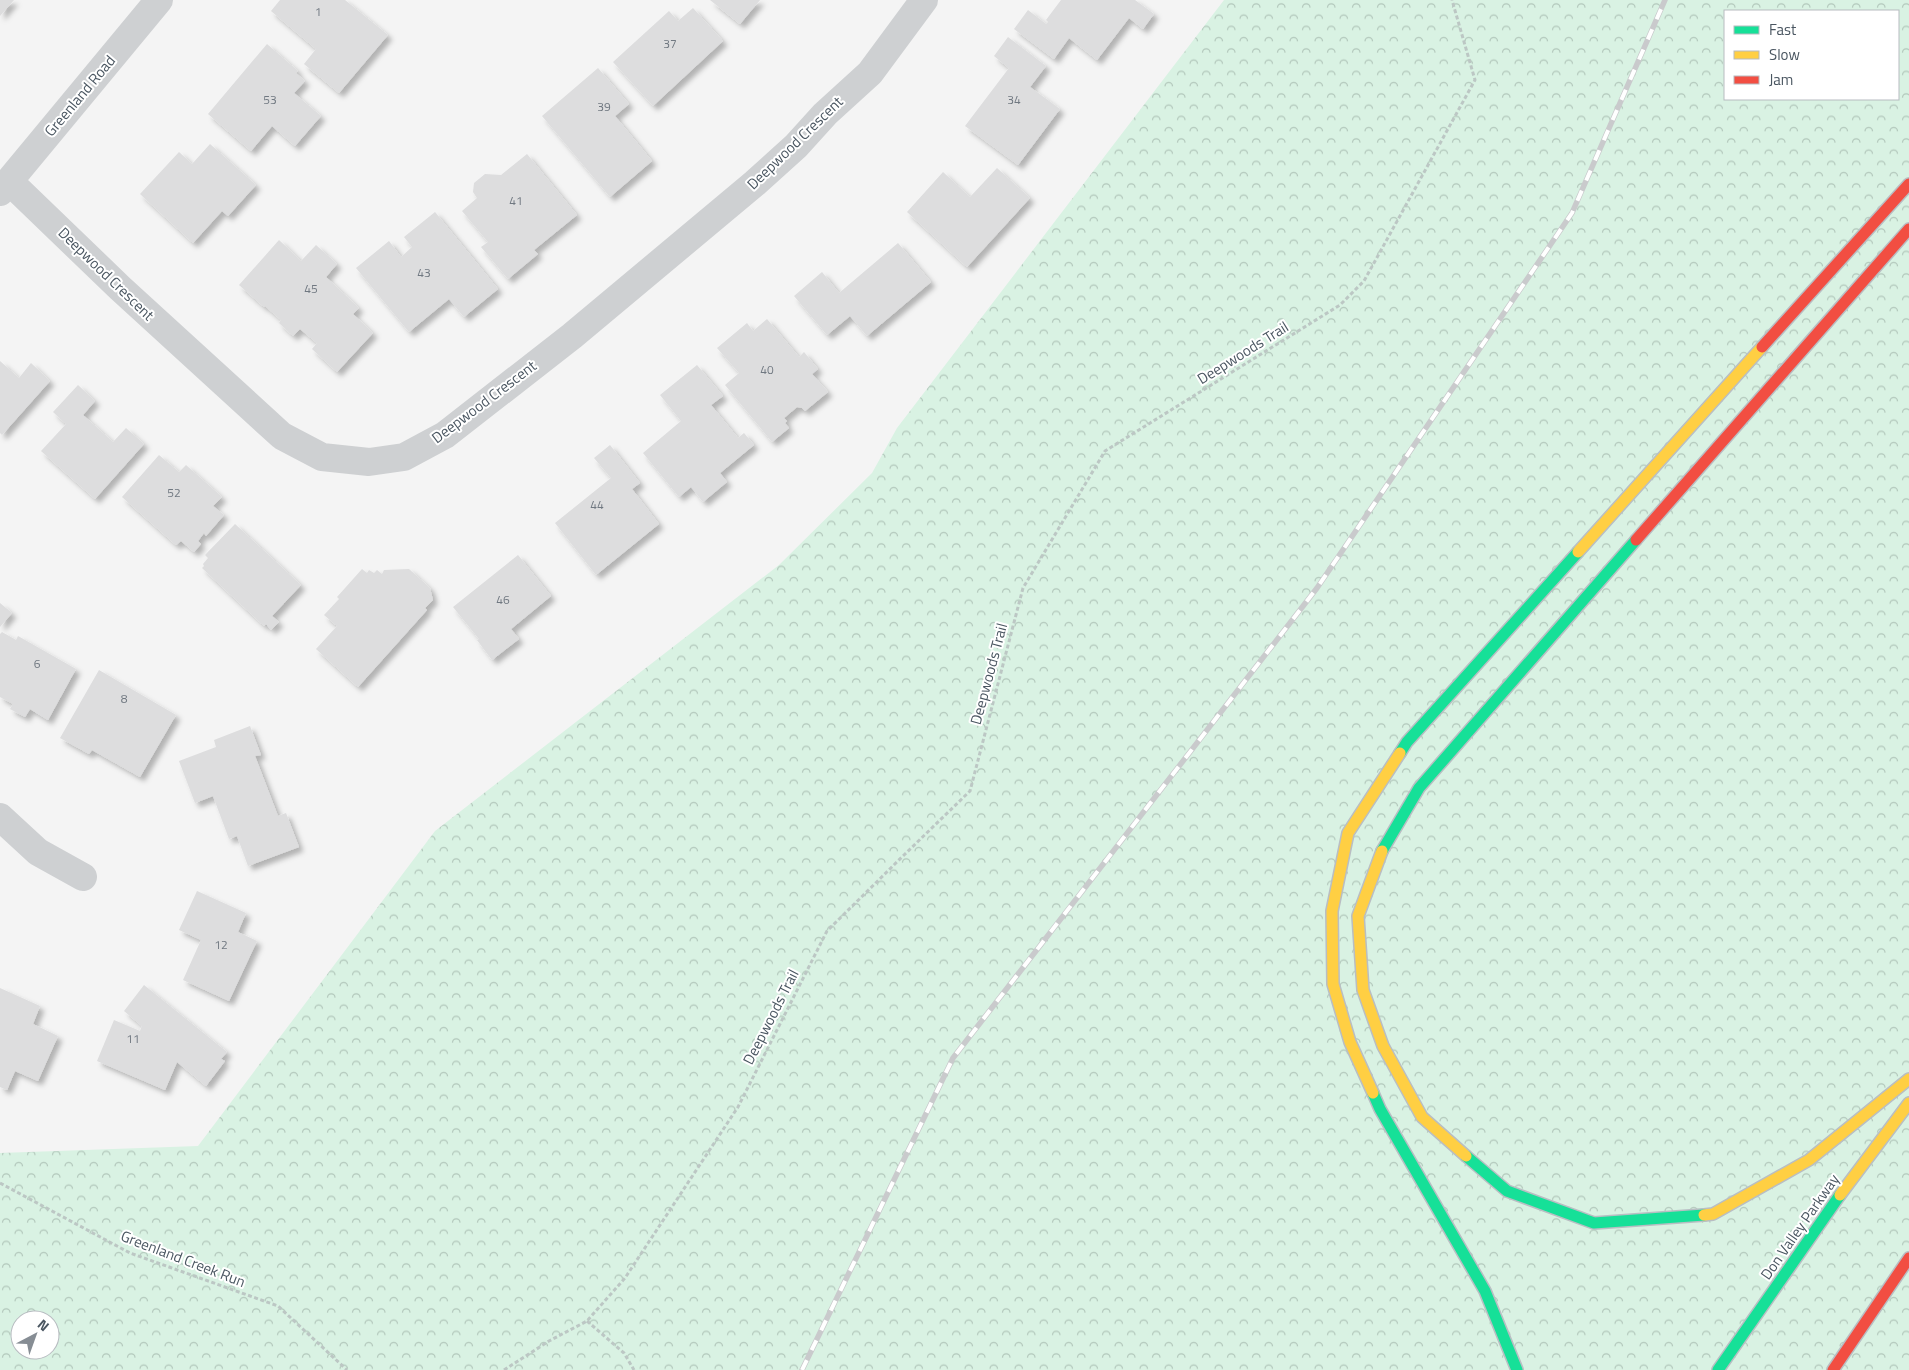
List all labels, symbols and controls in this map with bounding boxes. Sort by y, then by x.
house number: 1 [315,2,321,21]
legend [1724,10,1899,100]
text: Fast [1769,18,1797,41]
house number: 37 [663,34,677,53]
text: Slow [1769,43,1800,66]
street label: Greenland Road [39,50,121,141]
text: Jam [1769,68,1793,91]
house number: 53 [263,90,277,109]
street label: Deepwood Crescent [741,90,849,195]
house number: 34 [1007,90,1021,109]
house number: 39 [597,97,611,116]
house number: 41 [509,191,523,210]
street label: Deepwood Crescent [53,222,160,326]
house number: 43 [417,263,431,282]
house number: 45 [304,279,318,298]
street label: Deepwoods Trail [1192,315,1293,390]
street label: Deepwood Crescent [426,354,542,449]
house number: 40 [760,360,774,379]
house number: 52 [167,483,181,502]
house number: 44 [590,495,604,514]
house number: 46 [496,590,510,609]
street label: Deepwoods Trail [964,621,1013,727]
house number: 6 [34,654,41,673]
house number: 8 [121,689,128,708]
house number: 12 [214,935,228,954]
street label: Deepwoods Trail [737,965,804,1068]
house number: 11 [126,1029,140,1048]
street label: Don Valley Parkway [1754,1169,1845,1284]
street label: Greenland Creek Run [118,1224,249,1293]
north arrow [10,1310,60,1360]
text: N [33,1314,54,1336]

